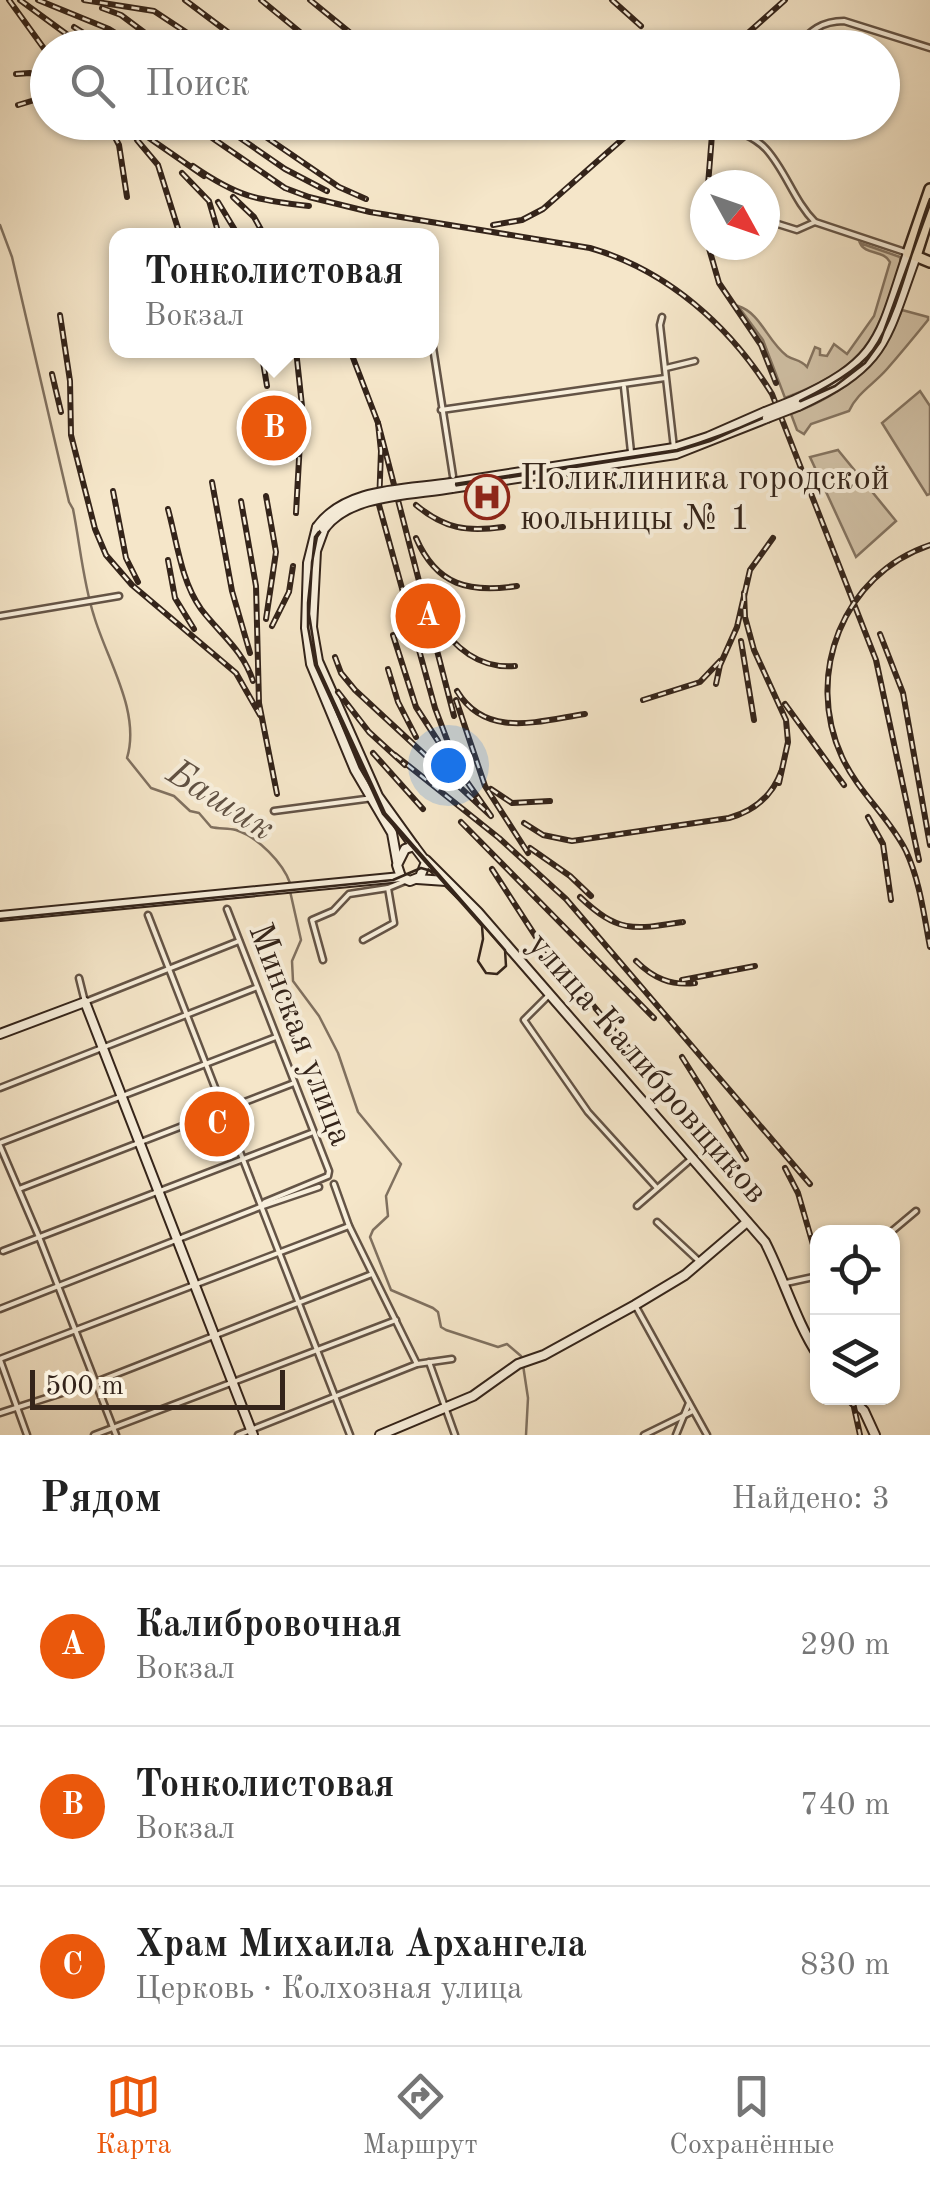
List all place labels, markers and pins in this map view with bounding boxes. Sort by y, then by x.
pin: B [242,390,306,466]
place label: Поликлиника городской юольницы № 1 [520,462,890,537]
hospital icon: Поликлиника городской юольницы № 1 [464,474,510,520]
pin: A [396,578,460,654]
pin: C [184,1086,250,1162]

